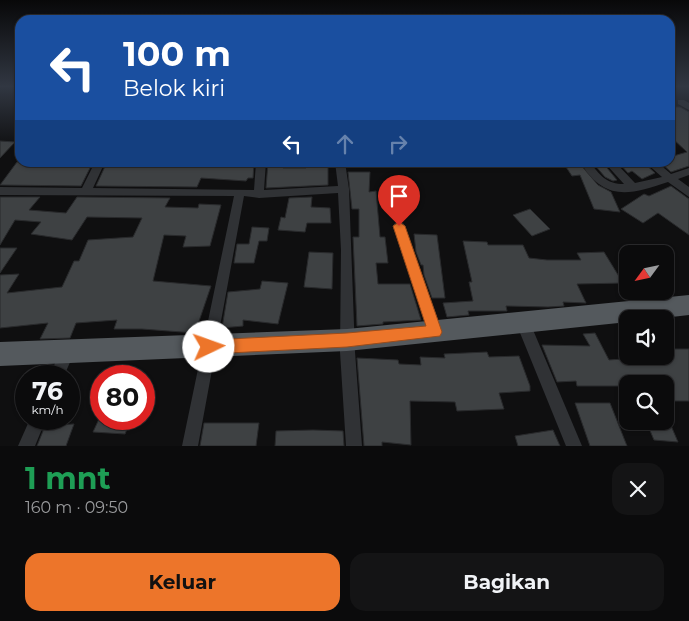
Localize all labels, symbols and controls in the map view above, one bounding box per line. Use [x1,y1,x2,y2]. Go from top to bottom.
text: 100 m [123,32,231,75]
icon: left [40,35,105,100]
text: Belok kiri [123,75,225,102]
icon: left [278,130,306,158]
icon: ahead [331,130,359,158]
icon: right [384,130,412,158]
pin [378,175,420,226]
icon: arrive [385,182,413,210]
north arrow [619,245,674,300]
map controls [619,245,674,430]
button: sound [619,310,674,365]
position arrow [182,320,234,372]
speed limit sign: 80 [90,365,155,430]
button: search [619,375,674,430]
text: 76 [32,376,63,406]
text: km/h [31,402,64,417]
text: 1 mnt [25,460,111,497]
button: close [612,463,664,515]
text: 160 m · 09:50 [25,498,128,517]
button: Keluar [25,553,340,611]
button: Bagikan [350,553,664,611]

